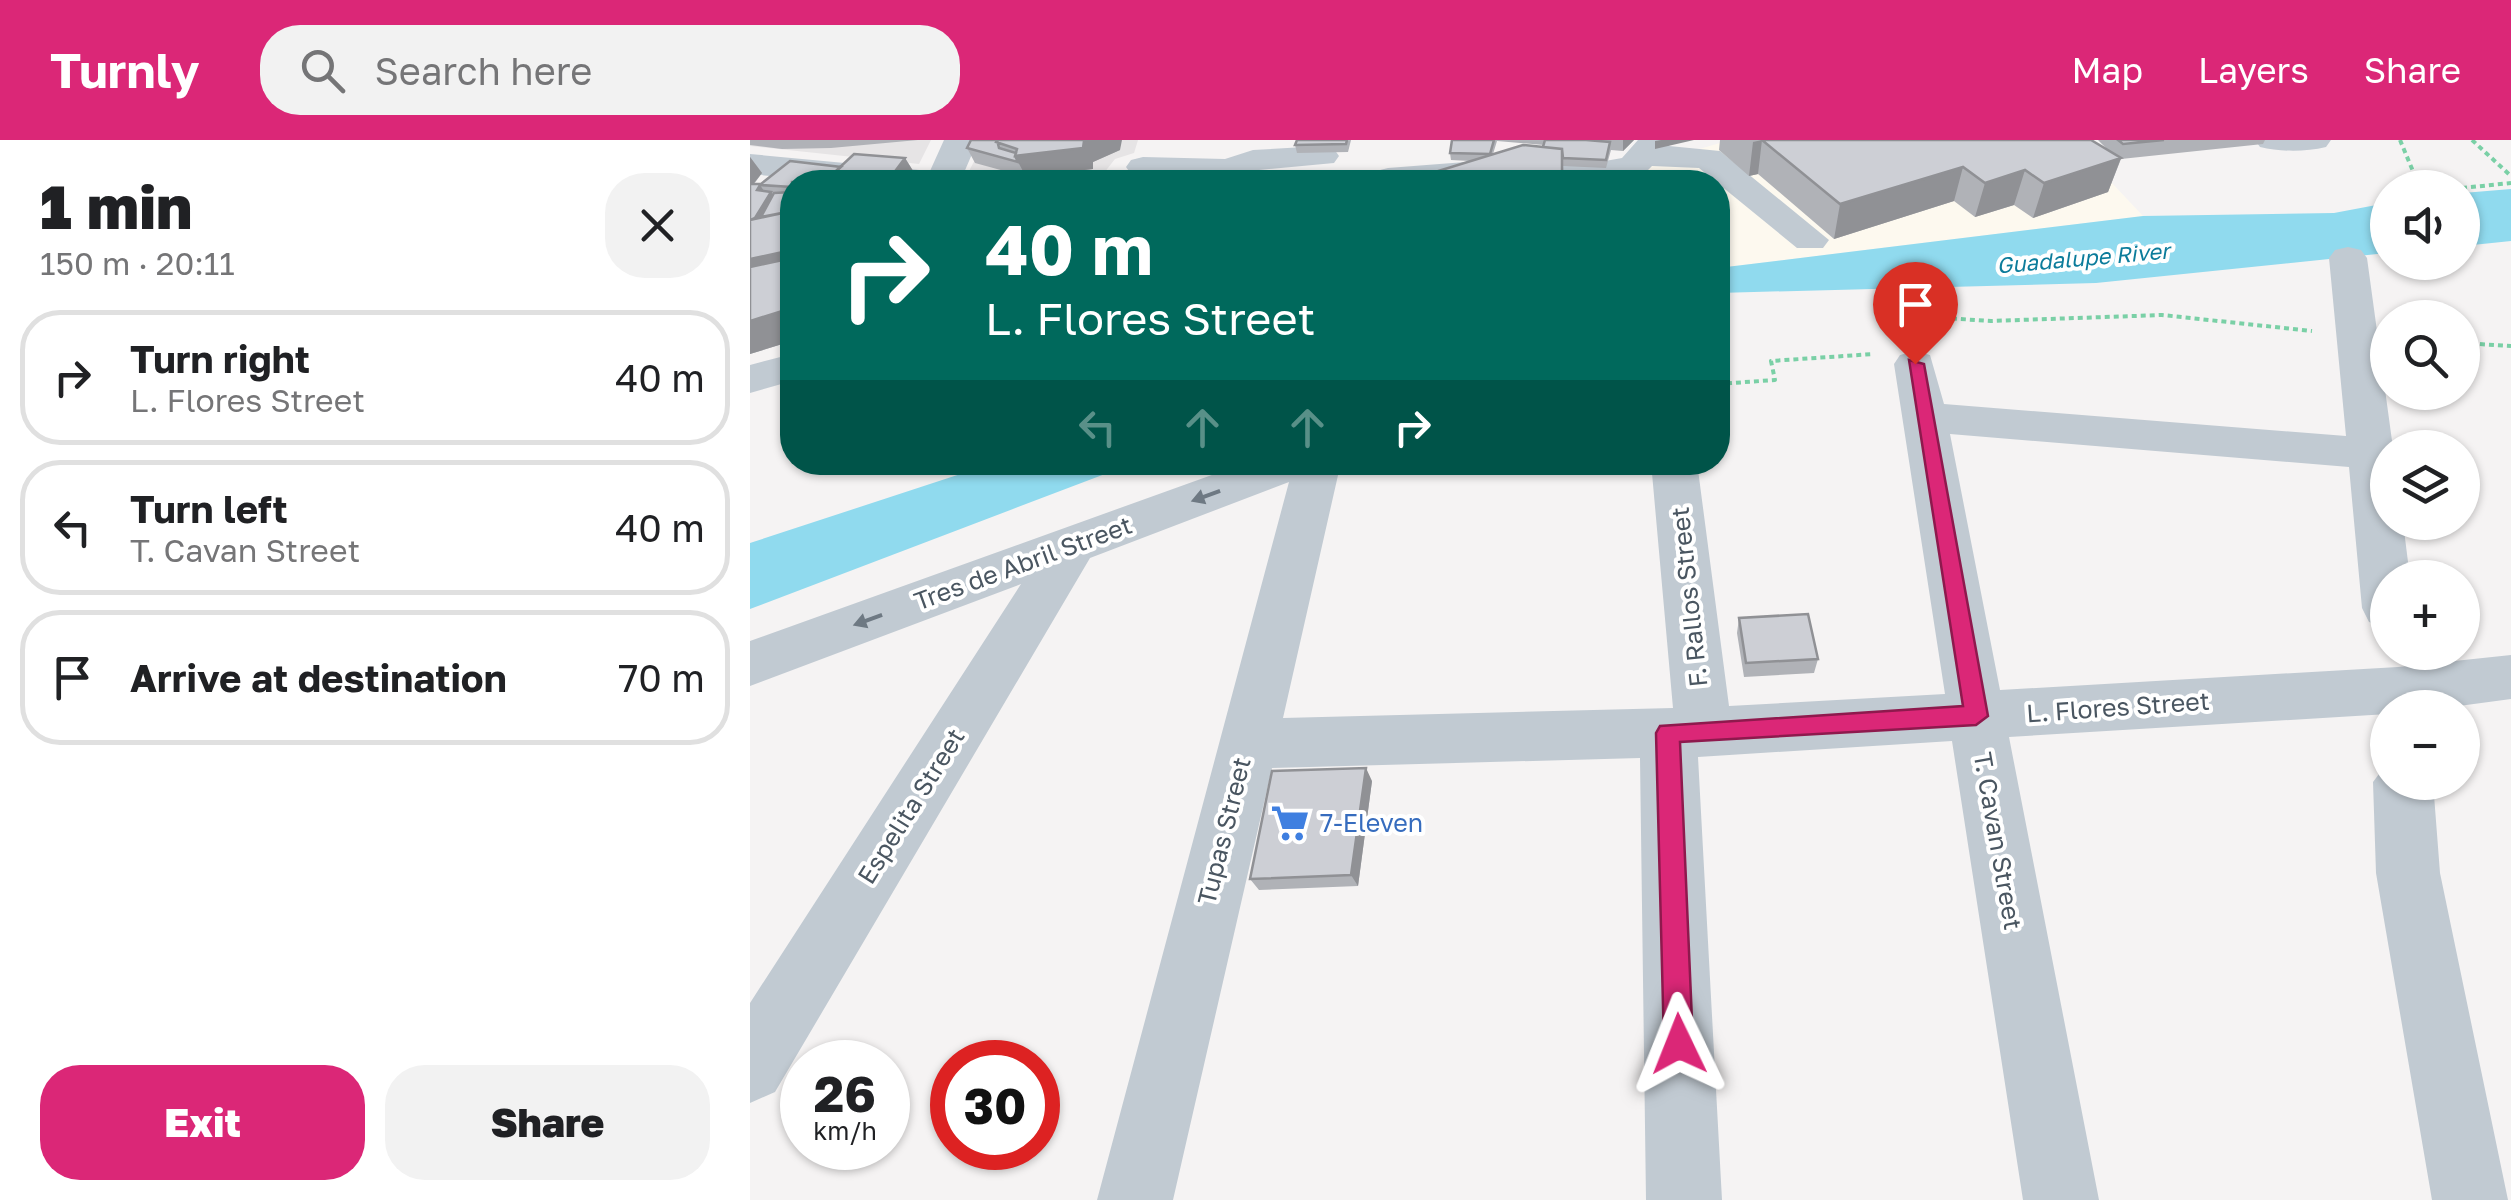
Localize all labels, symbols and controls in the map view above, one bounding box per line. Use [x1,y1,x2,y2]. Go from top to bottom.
search box [260,25,960,115]
text: Turnly [50,41,200,99]
icon: search [295,43,350,98]
text: Search here [375,48,592,93]
text: Map [2072,49,2143,91]
text: Layers [2198,49,2309,91]
text: Share [2364,49,2461,91]
text: 1 min [40,170,192,242]
map controls [2370,170,2480,800]
button: sound [2370,170,2480,280]
button: close [605,173,710,278]
text: 40 m [985,206,1153,290]
icon: right [820,210,950,340]
water label: Guadalupe River [1995,236,2174,279]
text: 150 m · 20:11 [40,244,235,282]
pin [1873,262,1958,365]
icon: arrive [1888,277,1943,332]
text: L. Flores Street [985,291,1316,345]
button: search [2370,300,2480,410]
text: Turn right [130,336,310,381]
icon: right [45,350,100,405]
text: 40 m [615,355,705,400]
text: L. Flores Street [130,381,365,419]
icon: left [1070,400,1125,455]
icon: ahead [1175,400,1230,455]
icon: ahead [1280,400,1335,455]
icon: right [1385,400,1440,455]
button: layers [2370,430,2480,540]
text: Turn left [130,486,288,531]
one-way arrow [1190,489,1220,504]
icon: left [45,500,100,555]
text: 40 m [615,505,705,550]
street label: F. Rallos Street [1664,506,1713,689]
street label: Tres de Abril Street [910,509,1136,616]
text: T. Cavan Street [130,531,360,569]
button: + [2370,560,2480,670]
one-way arrow [853,613,883,629]
icon: arrive [45,650,100,705]
text: Arrive at destination [130,655,507,700]
text: 70 m [618,655,705,700]
street label: L. Flores Street [2025,685,2211,728]
button: − [2370,690,2480,800]
street label: Espelita Street [850,722,971,889]
street label: T. Cavan Street [1968,750,2029,932]
street label: Tupas Street [1190,754,1257,908]
supermarket icon: 7-Eleven [1269,802,1311,844]
place label: 7-Eleven [1320,807,1423,838]
position arrow [1627,992,1731,1096]
speed limit sign: 30 [930,1040,1060,1170]
text: 26 [814,1063,876,1123]
button: Exit [40,1065,365,1180]
button: Share [385,1065,710,1180]
text: km/h [813,1115,877,1146]

